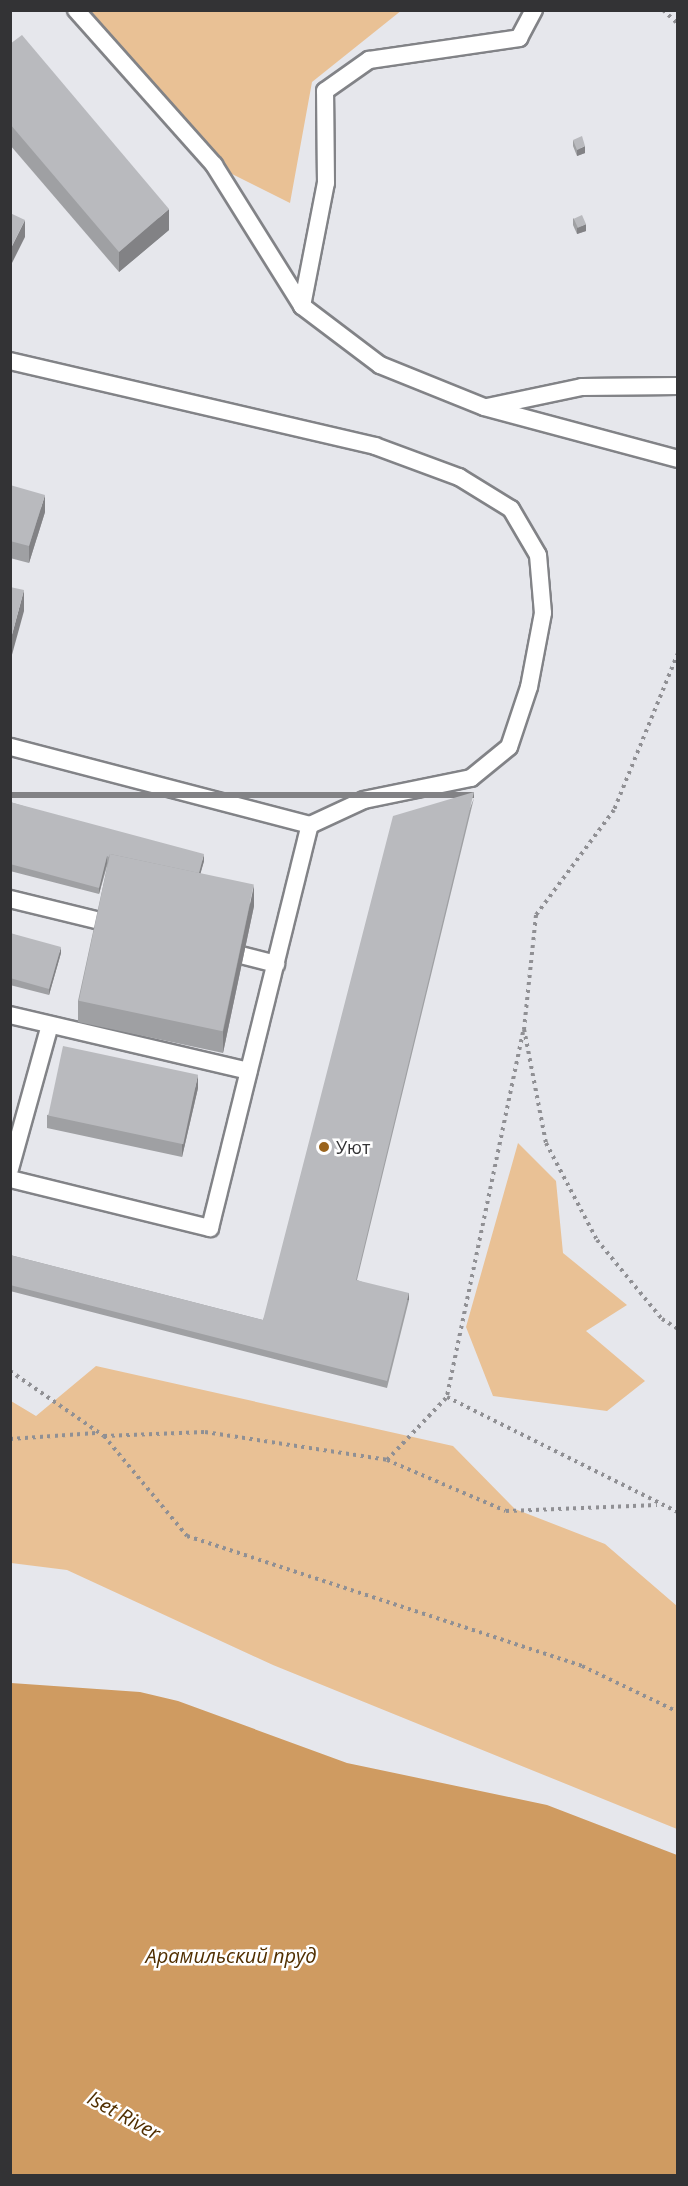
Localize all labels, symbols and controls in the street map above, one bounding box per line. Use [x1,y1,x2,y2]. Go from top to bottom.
place label: Уют [336,1136,371,1158]
marker: Уют [317,1140,331,1154]
water label: Арамильский пруд [145,1943,317,1967]
water label: Iset River [83,2085,165,2145]

